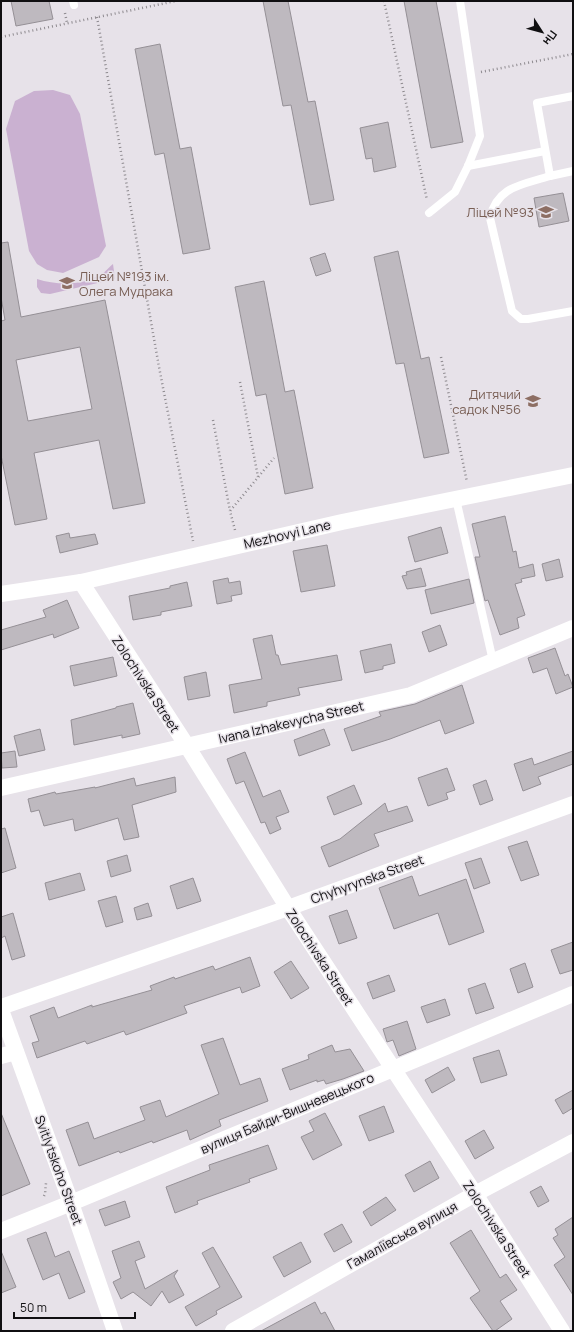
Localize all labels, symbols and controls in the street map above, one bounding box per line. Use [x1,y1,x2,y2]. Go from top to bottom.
north arrow [522,12,562,52]
text: Пн [540,28,561,49]
place label: Ліцей №93 [467,203,534,221]
school or university icon: Ліцей №93 [537,203,555,221]
place label: Ліцей №193 ім. Олега Мудрака [79,267,173,300]
school or university icon: Ліцей №193 ім. Олега Мудрака [58,274,76,292]
place label: Дитячий садок №56 [452,385,521,418]
school or university icon: Дитячий садок №56 [524,392,542,410]
street label: Mezhovyi Lane [242,515,333,553]
street label: Zolochivska Street [108,632,184,736]
street label: Ivana Izhakevycha Street [217,697,365,747]
street label: Chyhyrynska Street [308,850,426,908]
street label: Zolochivska Street [282,905,358,1009]
street label: вулиця Байди-Вишневецького [197,1068,377,1158]
street label: Svitlytskoho Street [31,1113,87,1227]
street label: Zolochivska Street [459,1177,535,1281]
street label: Гамаліївська вулиця [343,1197,461,1273]
scale bar [14,1294,135,1320]
text: 50 m [20,1299,47,1316]

